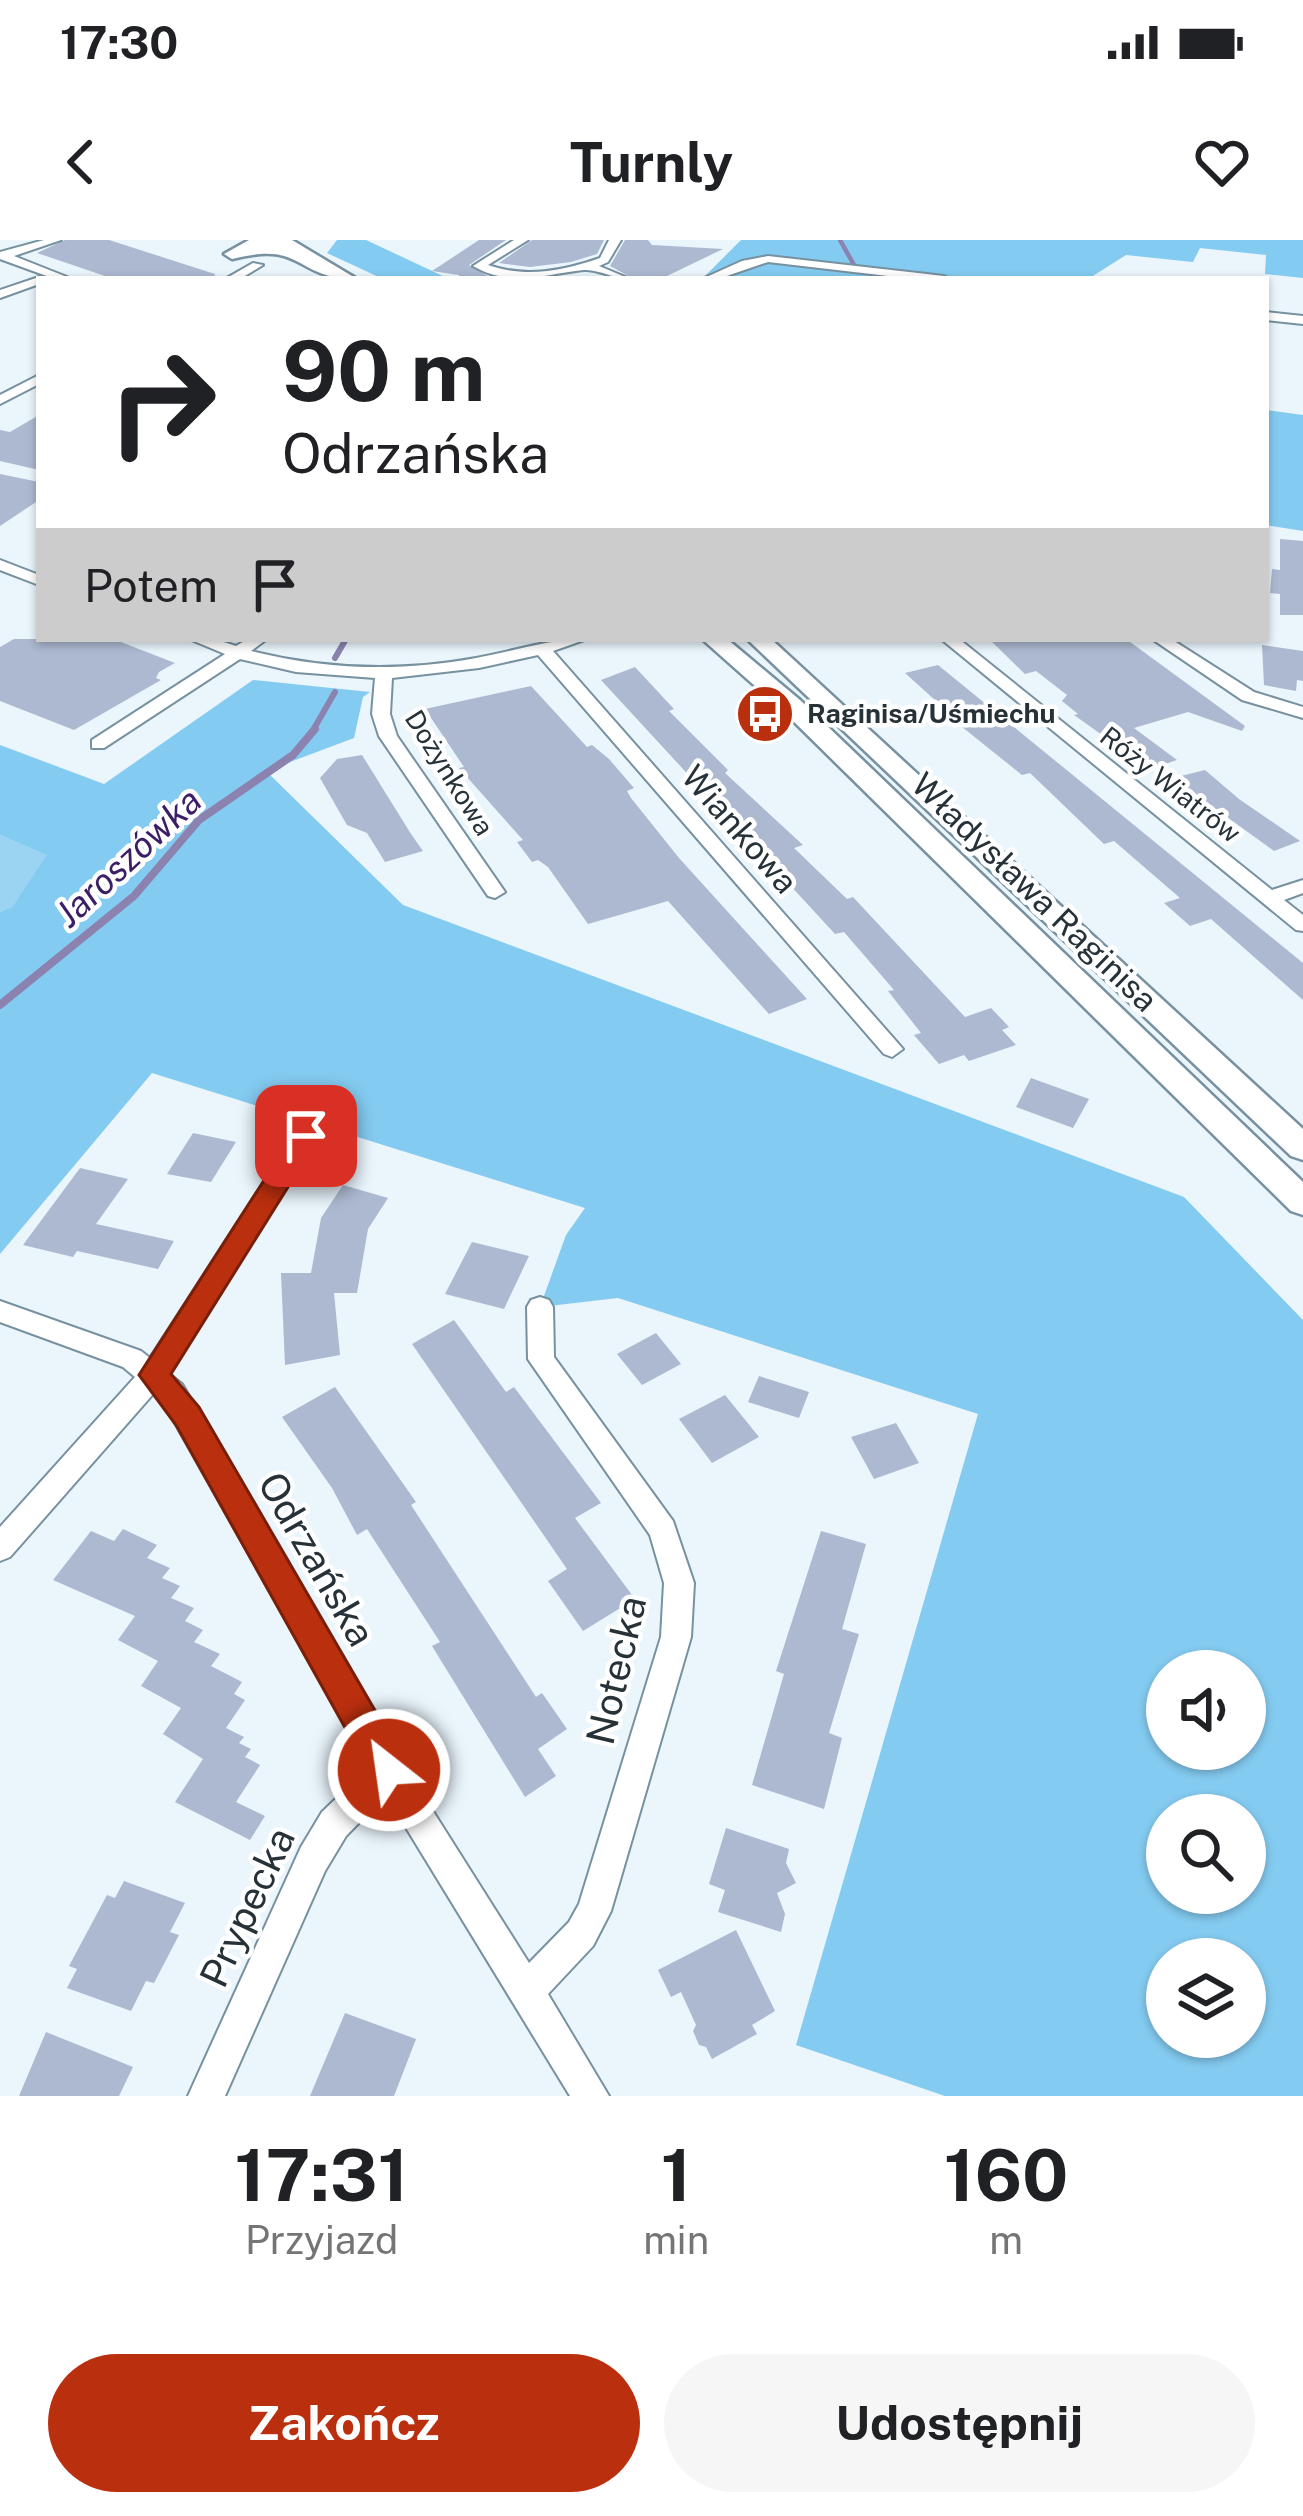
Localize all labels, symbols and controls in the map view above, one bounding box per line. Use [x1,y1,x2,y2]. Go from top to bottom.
text: 17:30 [60,16,178,69]
icon: back [48,129,114,195]
icon: heart [1189,129,1255,195]
text: Turnly [570,131,733,194]
text: 90 m [282,321,485,420]
icon: right [84,324,240,480]
text: Odrzańska [282,422,549,485]
icon: arrive [242,552,308,618]
text: Potem [84,559,218,612]
bus stop icon: Raginisa/Uśmiechu [734,683,796,745]
place label: Raginisa/Uśmiechu [807,697,1056,729]
street label: Dożynkowa [399,704,501,841]
street label: Róży Wiatrów [1094,719,1247,849]
street label: Wiankowa [674,757,806,901]
street label: Władysława Raginisa [904,765,1166,1019]
water label: Jaroszówka [47,779,209,935]
pin [255,1085,357,1187]
icon: arrive [273,1103,339,1169]
street label: Odrzańska [249,1464,385,1654]
street label: Notecka [577,1591,655,1749]
map controls [1146,1650,1266,2058]
button: sound [1146,1650,1266,1770]
position arrow [326,1707,452,1833]
button: search [1146,1794,1266,1914]
street label: Prypecka [190,1820,304,1994]
button: layers [1146,1938,1266,2058]
text: 17:31 [235,2133,409,2217]
text: 1 [661,2133,692,2217]
text: 160 [944,2133,1068,2217]
text: Przyjazd [245,2217,398,2263]
text: min [643,2217,709,2263]
text: m [989,2217,1023,2263]
button: Zakończ [48,2354,640,2492]
button: Udostępnij [664,2354,1255,2492]

